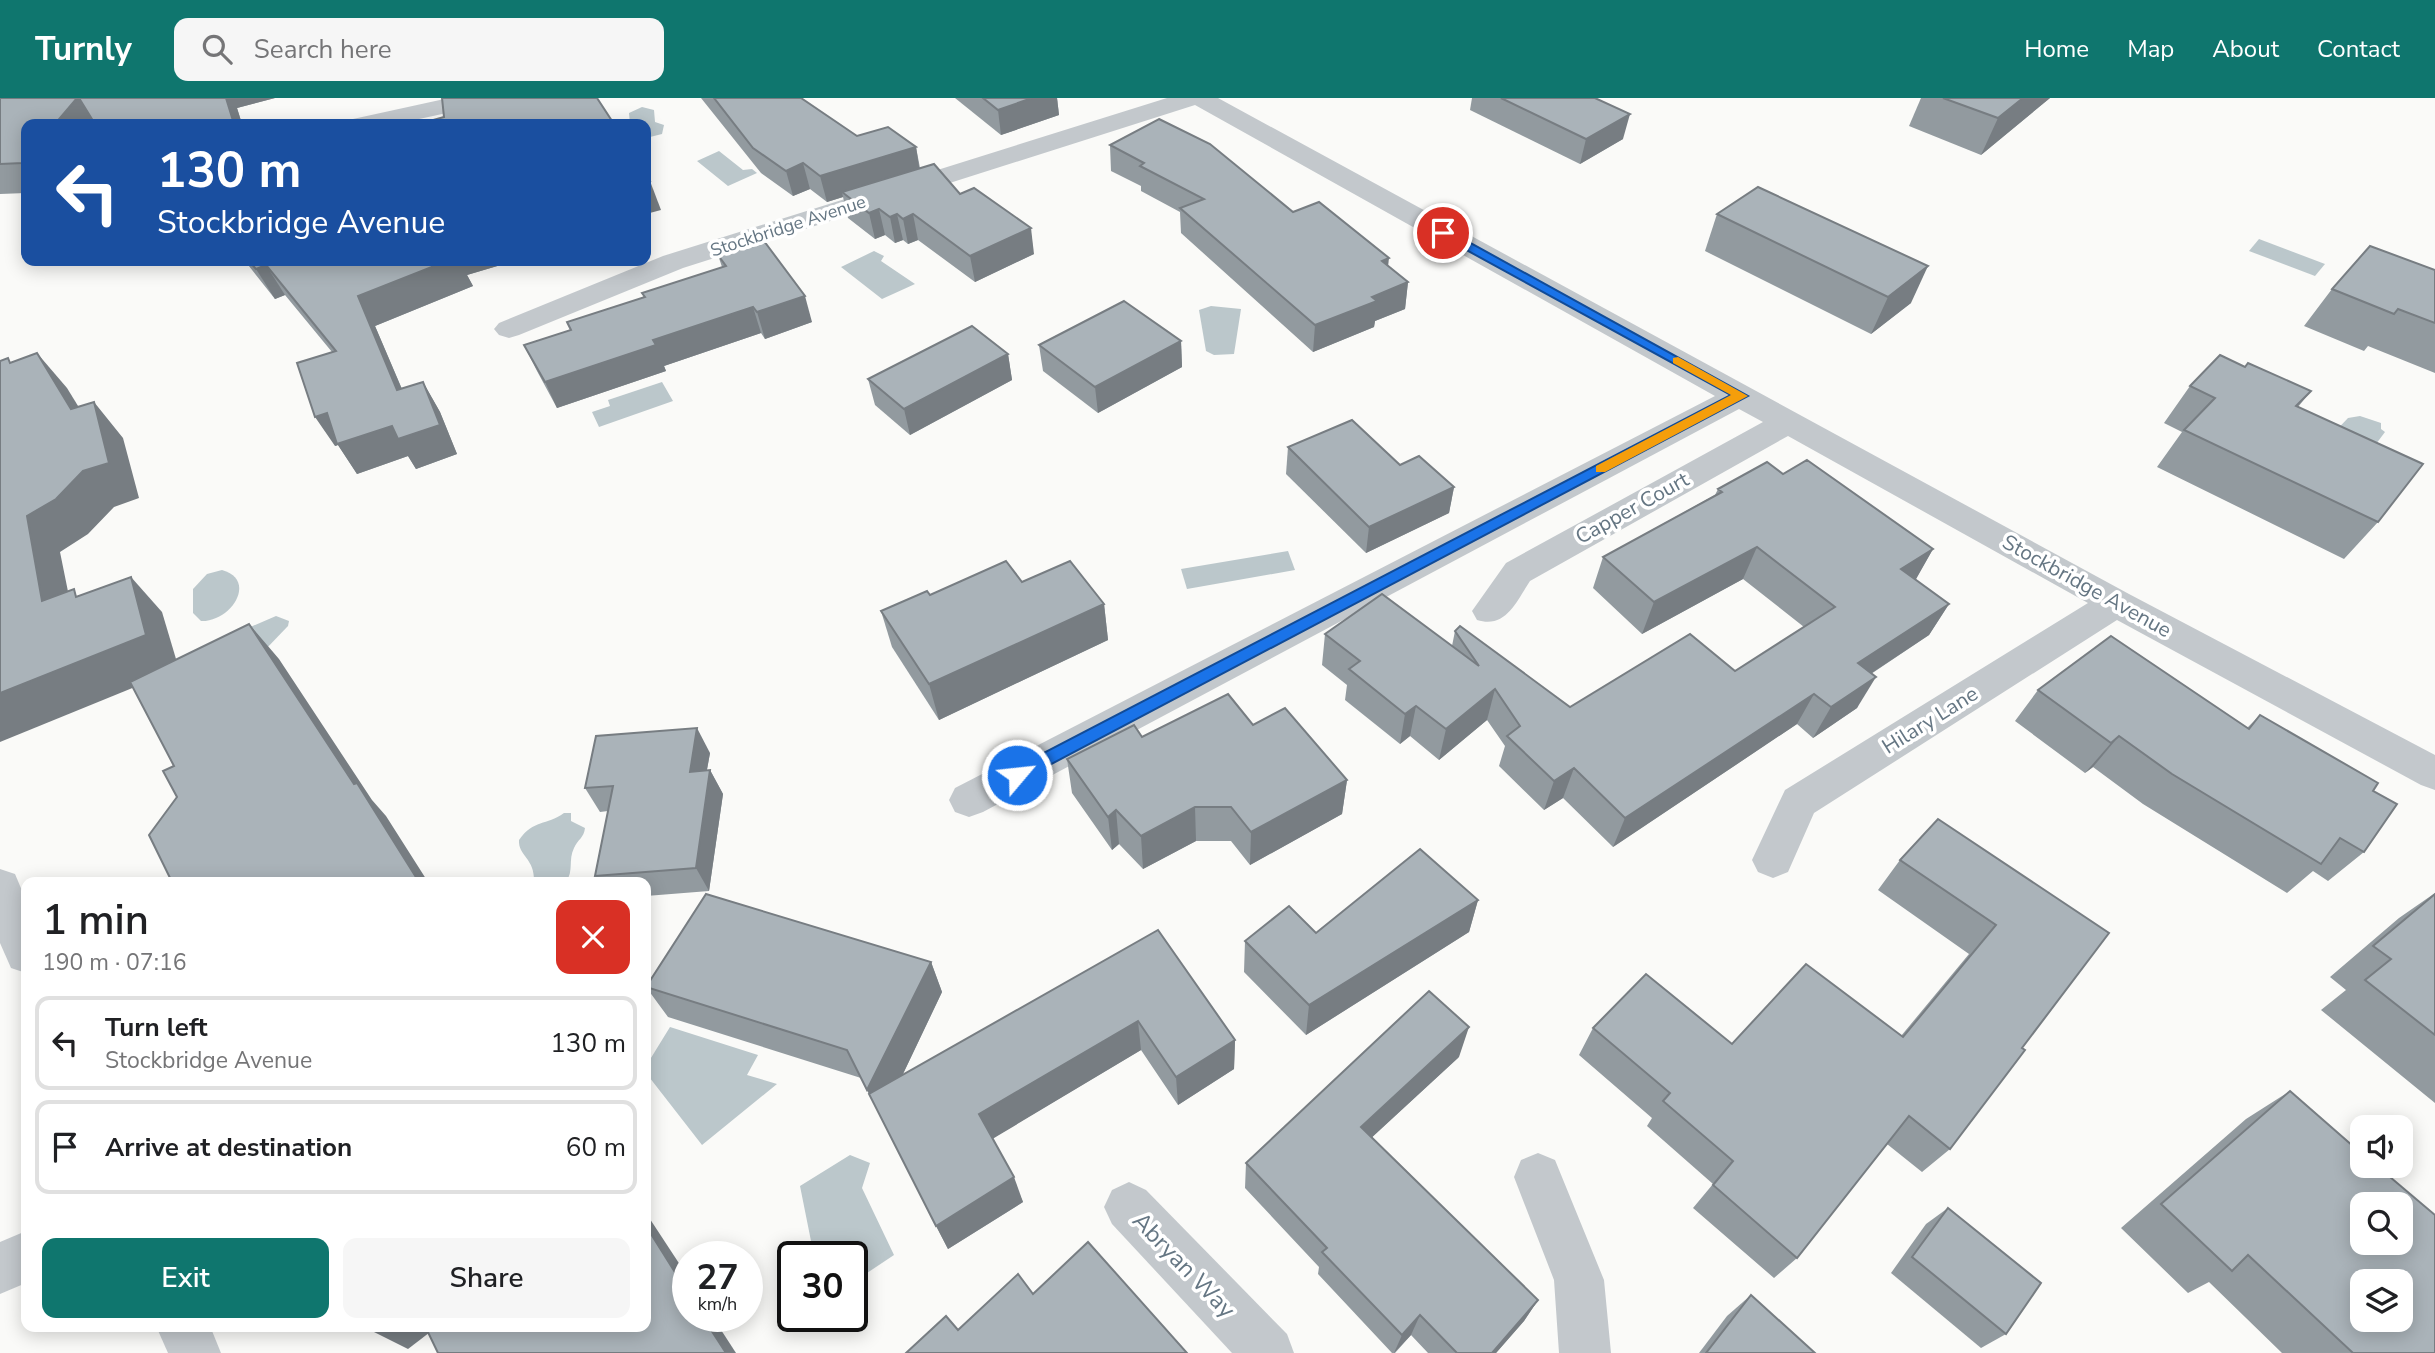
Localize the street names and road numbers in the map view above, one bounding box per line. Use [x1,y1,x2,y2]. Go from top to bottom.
street label: Stockbridge Avenue [707,190,869,262]
street label: Capper Court [1570,465,1694,551]
street label: Stockbridge Avenue [1997,528,2177,644]
street label: Hilary Lane [1877,679,1983,761]
street label: Abryan Way [1125,1205,1243,1325]

